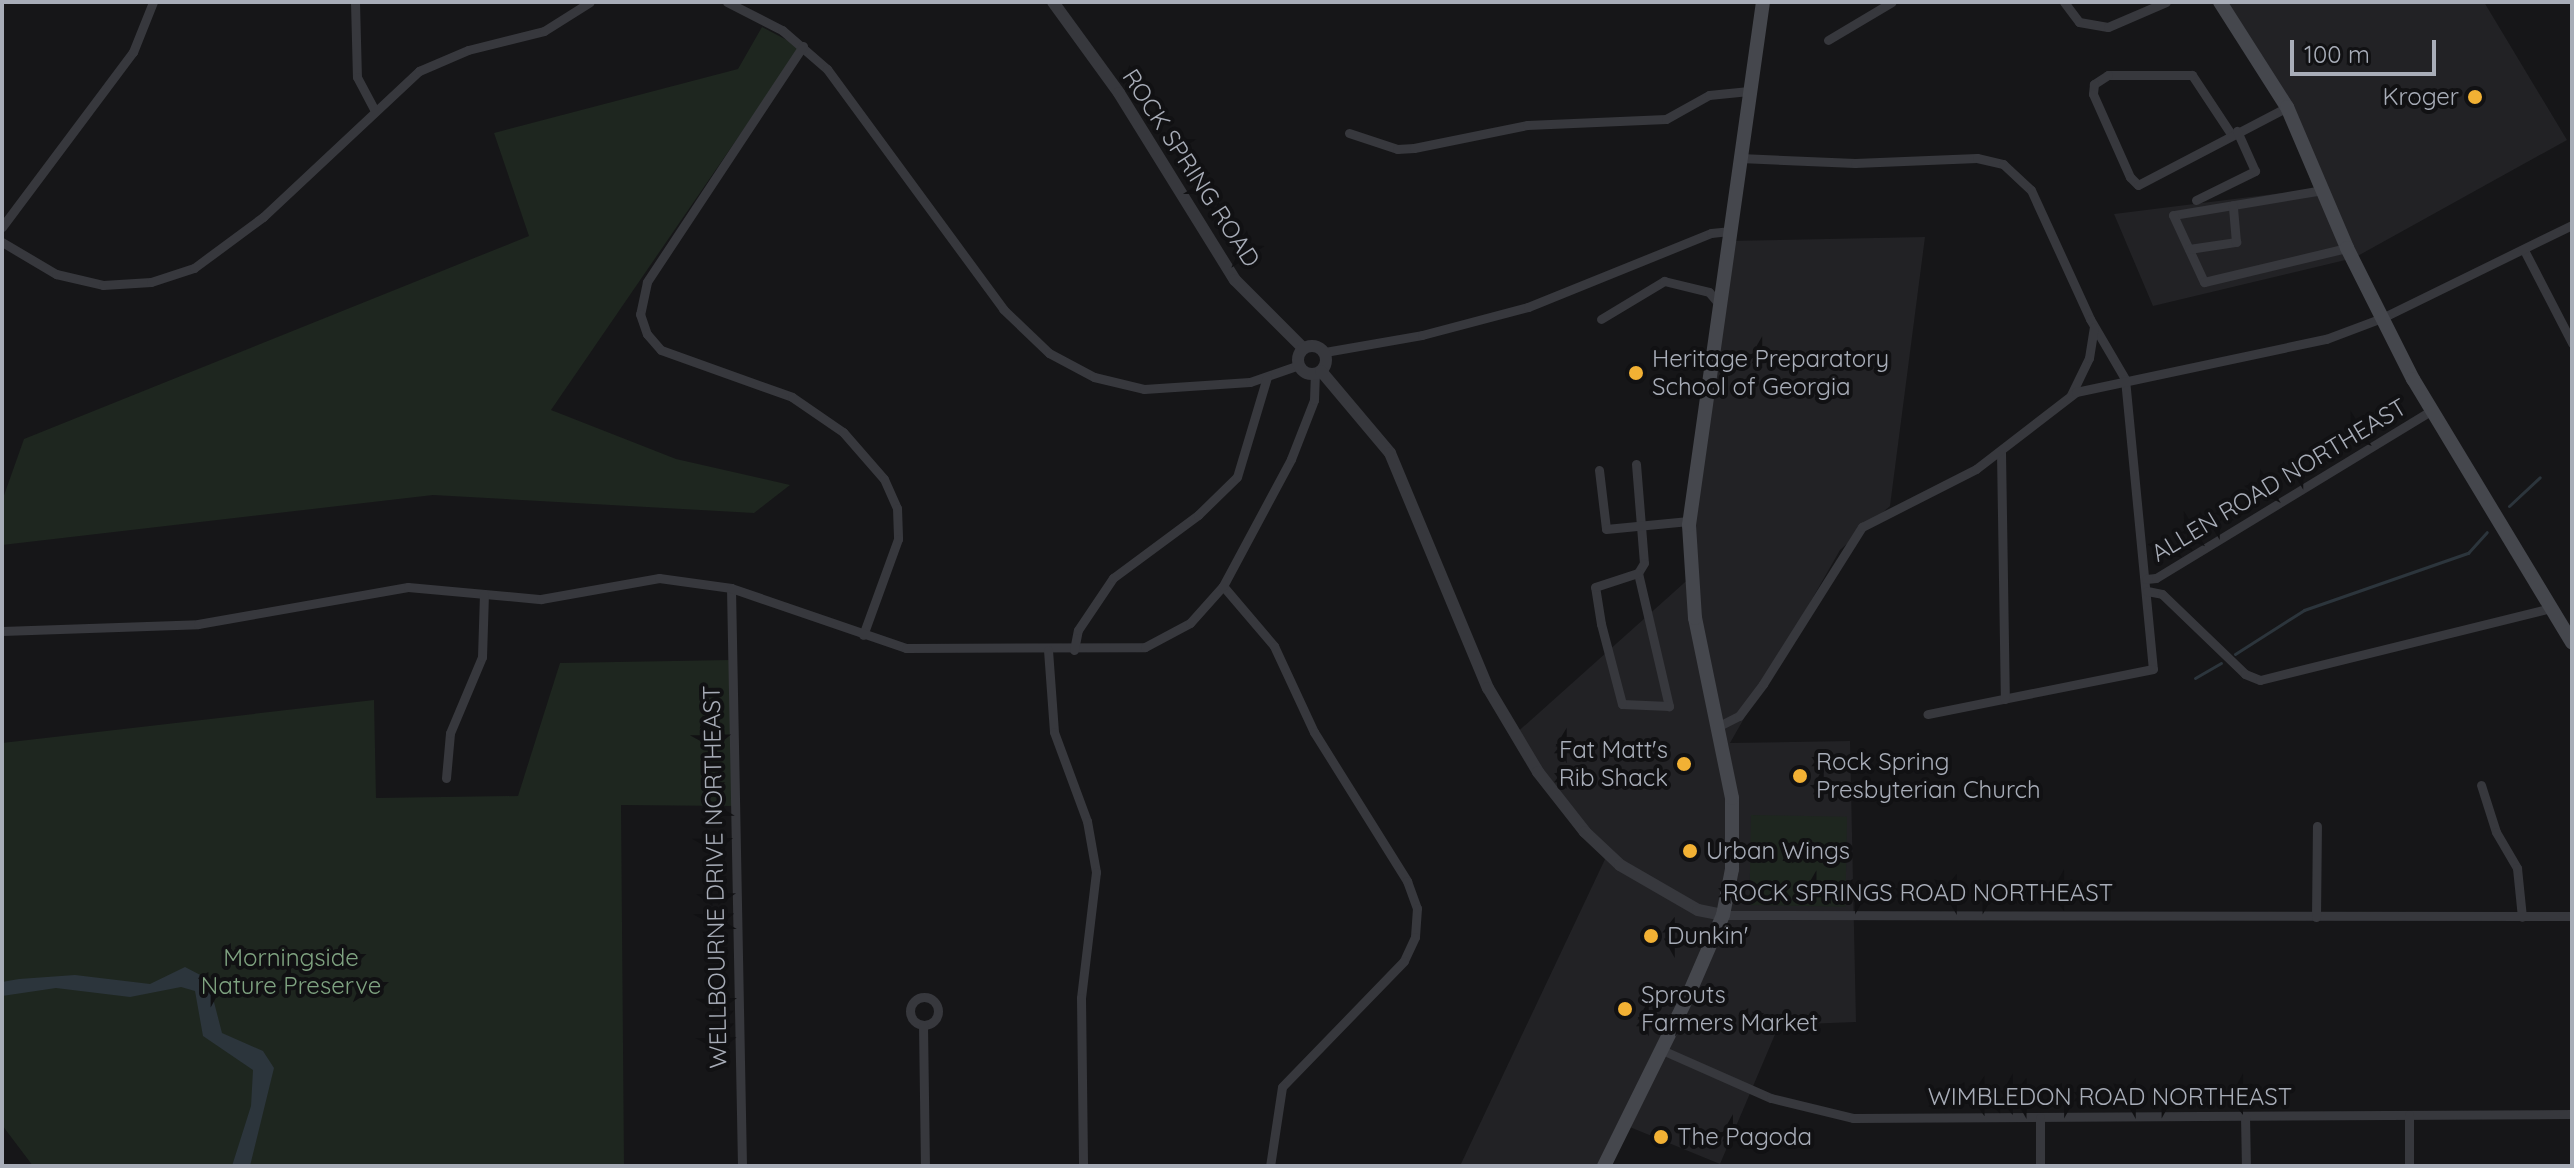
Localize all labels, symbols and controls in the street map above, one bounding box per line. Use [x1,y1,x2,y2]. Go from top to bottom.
scale bar [2294,24,2440,74]
text: 100 m [2304,39,2370,69]
street label: ROCK SPRING ROAD [1116,64,1266,272]
place label: Kroger [2382,83,2459,111]
marker: Kroger [2466,88,2484,106]
place label: Heritage Preparatory School of Georgia [1652,345,1889,401]
marker: Heritage Preparatory School of Georgia [1627,364,1645,382]
street label: ALLEN ROAD NORTHEAST [2146,392,2412,568]
street label: WELLBOURNE DRIVE NORTHEAST [697,685,733,1069]
place label: Fat Matt's Rib Shack [1559,736,1668,792]
place label: Rock Spring Presbyterian Church [1816,748,2041,804]
marker: Fat Matt's Rib Shack [1675,755,1693,773]
marker: Rock Spring Presbyterian Church [1791,767,1809,785]
place label: Urban Wings [1706,837,1850,865]
marker: Urban Wings [1681,842,1699,860]
street label: ROCK SPRINGS ROAD NORTHEAST [1723,879,2113,907]
place label: Dunkin' [1667,922,1748,950]
marker: Dunkin' [1642,927,1660,945]
park label: Morningside Nature Preserve [201,944,381,1000]
place label: Sprouts Farmers Market [1641,981,1818,1037]
marker: Sprouts Farmers Market [1616,1000,1634,1018]
street label: WIMBLEDON ROAD NORTHEAST [1928,1083,2292,1111]
place label: The Pagoda [1677,1123,1812,1151]
marker: The Pagoda [1652,1128,1670,1146]

